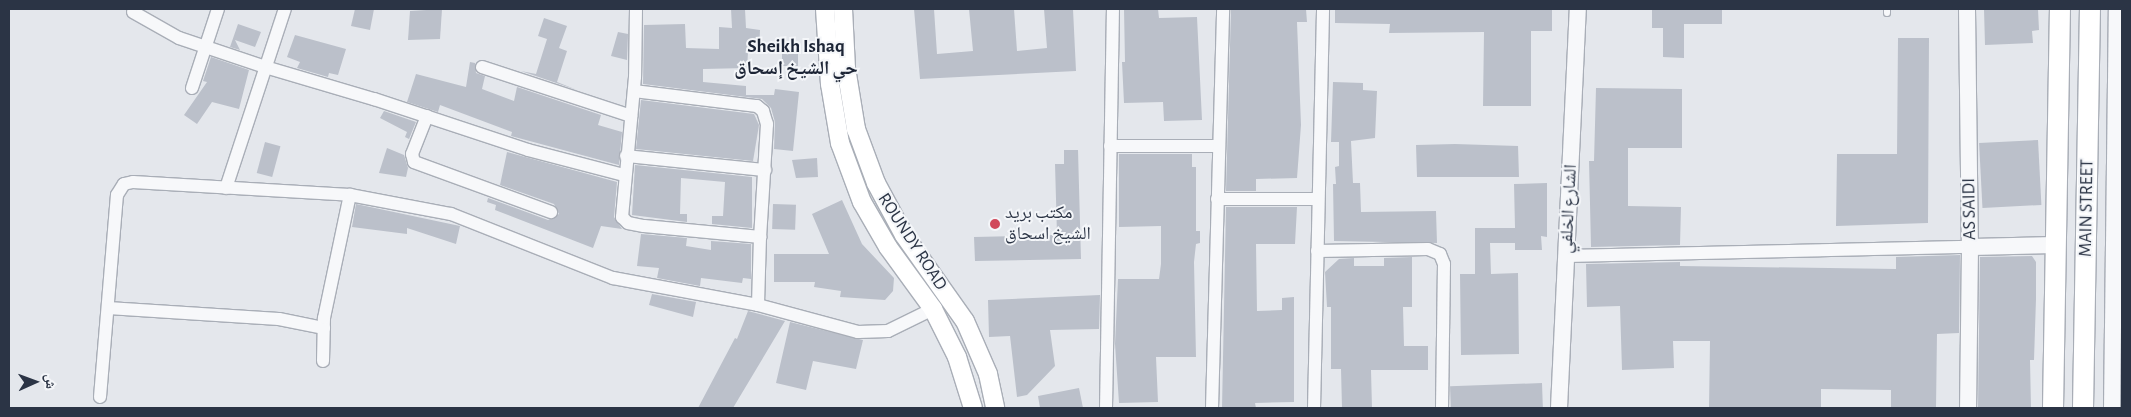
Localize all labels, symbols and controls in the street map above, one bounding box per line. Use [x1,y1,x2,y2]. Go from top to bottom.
district label: Sheikh Ishaq حي الشيخ إسحاق [734,36,858,80]
street label: MAIN STREET [2075,159,2099,257]
street label: الشارع الخلفي [1556,164,1582,254]
street label: AS SAIDI [1959,178,1981,240]
street label: ROUNDY ROAD [873,189,951,295]
place label: مكتب بريد الشيخ اسحاق [1005,203,1091,245]
marker: مكتب بريد الشيخ اسحاق [989,218,1001,230]
north arrow [10,357,60,407]
text: ش [43,374,57,389]

